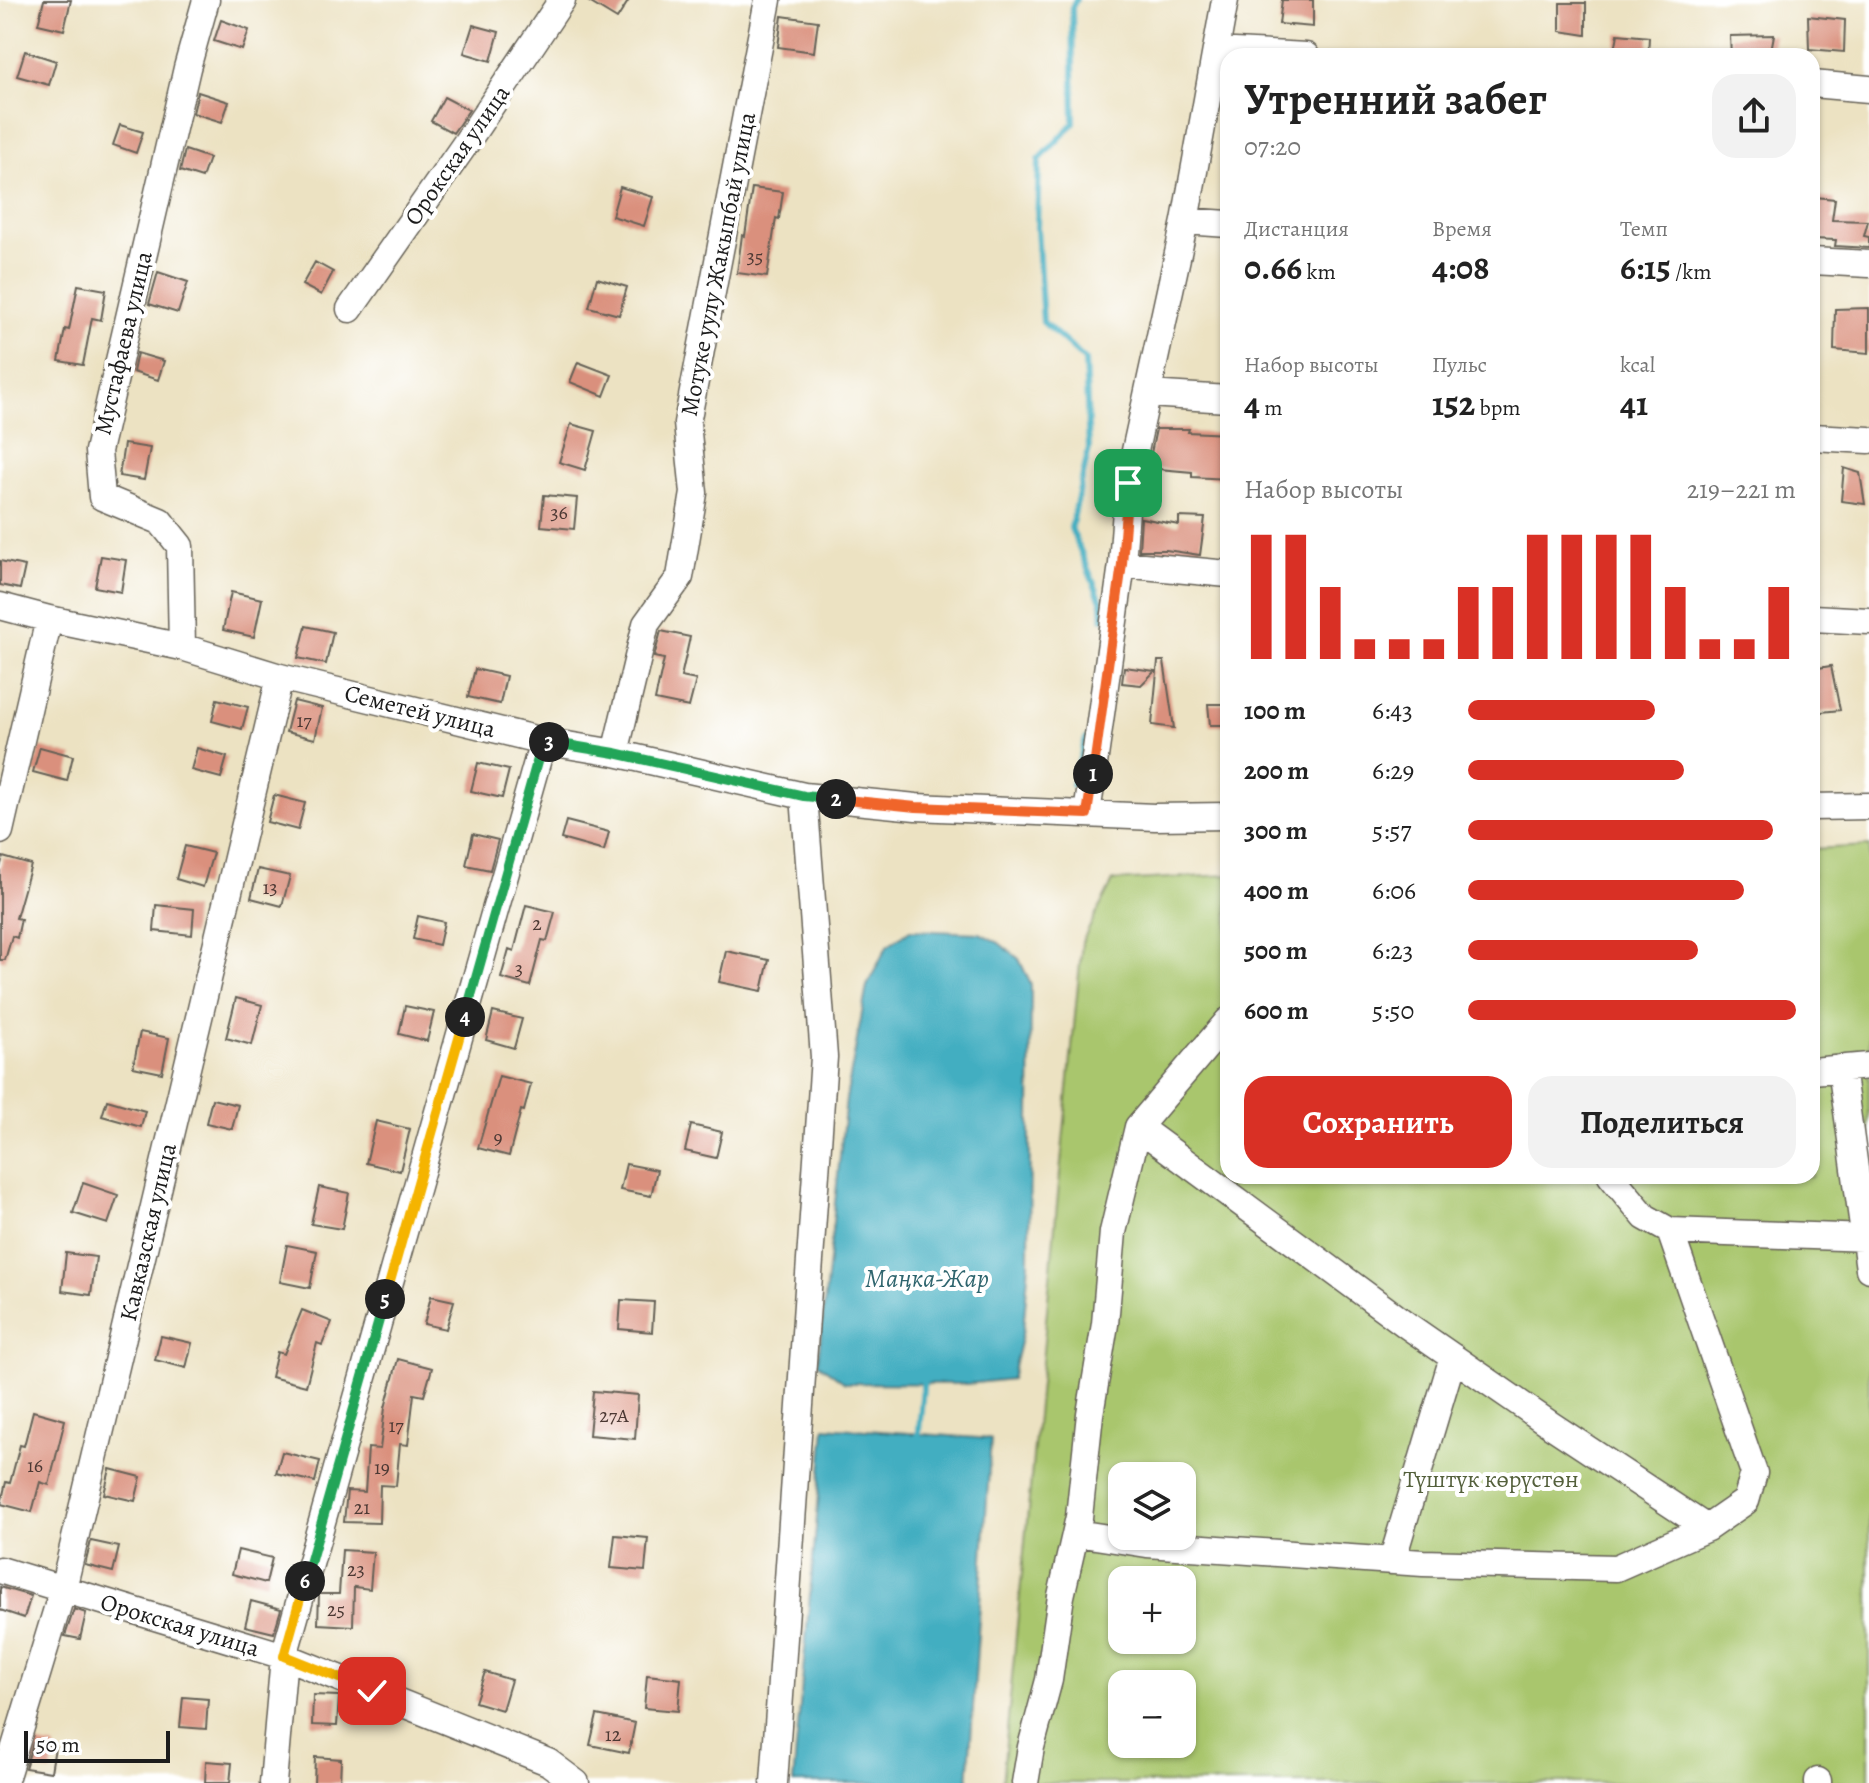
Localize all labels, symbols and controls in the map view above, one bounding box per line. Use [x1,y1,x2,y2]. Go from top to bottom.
text: Утренний забег [1244,69,1547,129]
button: share [1712,74,1796,158]
street label: Орокская улица [397,78,517,232]
street label: Мотуке уулу Жакыпбай улица [673,109,763,419]
text: 07:20 [1244,129,1301,164]
text: Дистанция [1244,214,1349,244]
text: Время [1432,214,1492,244]
text: Темп [1620,214,1668,244]
house number: 35 [747,243,763,270]
text: 0.66 [1244,244,1302,291]
text: 4:08 [1432,244,1490,291]
text: 6:15 [1620,244,1671,291]
street label: Мустафаева улица [86,248,160,438]
text: km [1302,257,1336,287]
text: /km [1671,257,1712,287]
text: Набор высоты [1244,350,1379,380]
text: Пульс [1432,350,1487,380]
text: kcal [1620,350,1655,380]
text: 4 [1244,380,1260,427]
text: 152 [1432,380,1475,427]
text: 41 [1620,380,1648,427]
text: m [1260,393,1283,423]
text: bpm [1475,393,1521,423]
pin [1094,449,1162,517]
icon: arrive [1106,461,1150,505]
text: Набор высоты [1244,472,1403,507]
text: 219–221 m [1687,472,1796,507]
house number: 36 [550,499,568,526]
street label: Семетей улица [341,677,499,745]
text: 100 m [1244,693,1306,728]
text: 6:43 [1372,693,1413,728]
house number: 17 [296,707,312,734]
pin: 3 [529,722,569,762]
text: 3 [544,727,554,757]
text: 200 m [1244,753,1309,788]
text: 6:29 [1372,753,1414,788]
pin: 1 [1073,754,1113,794]
text: 1 [1089,759,1097,789]
pin: 2 [816,779,856,819]
text: 2 [831,784,841,814]
text: 300 m [1244,813,1308,848]
text: 5:57 [1372,813,1411,848]
text: 400 m [1244,873,1309,908]
text: 6:06 [1372,873,1416,908]
house number: 13 [262,874,278,901]
house number: 2 [532,910,542,937]
text: 500 m [1244,933,1308,968]
text: 6:23 [1372,933,1413,968]
house number: 3 [515,955,523,982]
text: 600 m [1244,993,1309,1028]
text: 5:50 [1372,993,1414,1028]
pin: 4 [445,997,485,1037]
text: 4 [460,1002,470,1032]
button: Сохранить [1244,1076,1512,1168]
button: Поделиться [1528,1076,1796,1168]
house number: 9 [493,1124,503,1151]
street label: Кавказская улица [112,1140,184,1324]
water label: Маңка-Жар [865,1261,989,1296]
pin: 5 [365,1279,405,1319]
text: 5 [380,1284,390,1314]
house number: 27А [599,1402,629,1429]
house number: 17 [388,1412,404,1439]
house number: 16 [27,1452,43,1479]
house number: 19 [374,1454,390,1481]
map controls [1108,1462,1196,1758]
button: layers [1108,1462,1196,1550]
park label: Түштүк көрүстөн [1403,1463,1579,1495]
house number: 21 [354,1494,370,1521]
house number: 23 [347,1556,365,1583]
pin: 6 [285,1561,325,1601]
text: 6 [300,1566,310,1596]
button: + [1108,1566,1196,1654]
street label: Орокская улица [97,1586,263,1664]
house number: 25 [327,1596,345,1623]
pin [338,1657,406,1725]
icon: check [350,1669,394,1713]
button: − [1108,1670,1196,1758]
house number: 12 [605,1721,622,1748]
scale bar [24,1727,170,1763]
text: 50 m [36,1730,80,1760]

